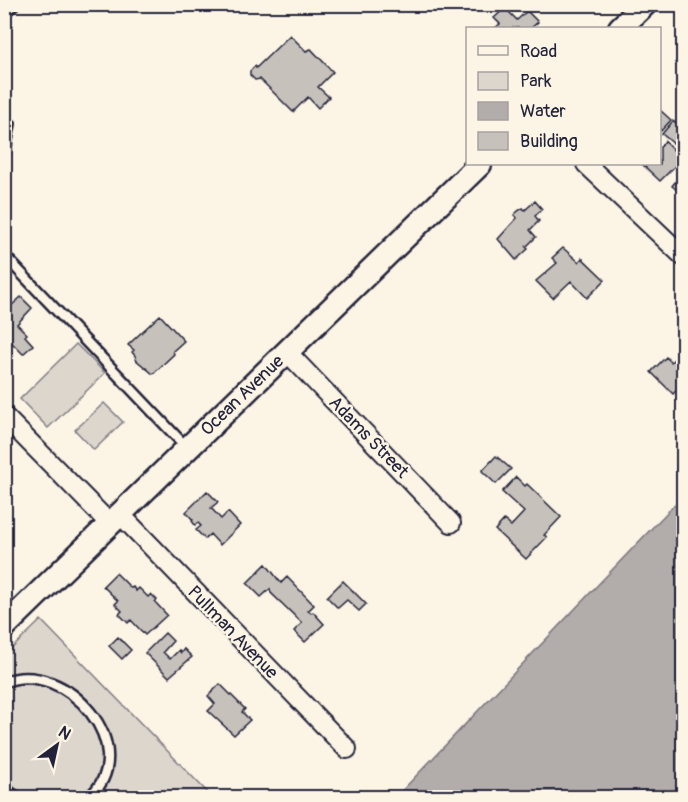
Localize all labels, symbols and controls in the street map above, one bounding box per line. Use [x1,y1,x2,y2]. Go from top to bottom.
legend [466,27,661,165]
text: Road [520,40,557,63]
text: Park [520,70,552,93]
text: Water [520,100,566,123]
text: Building [520,130,578,153]
street label: Ocean Avenue [196,350,289,441]
street label: Adams Street [324,391,414,484]
street label: Pullman Avenue [182,581,283,684]
north arrow [27,715,87,775]
text: N [55,722,75,745]

